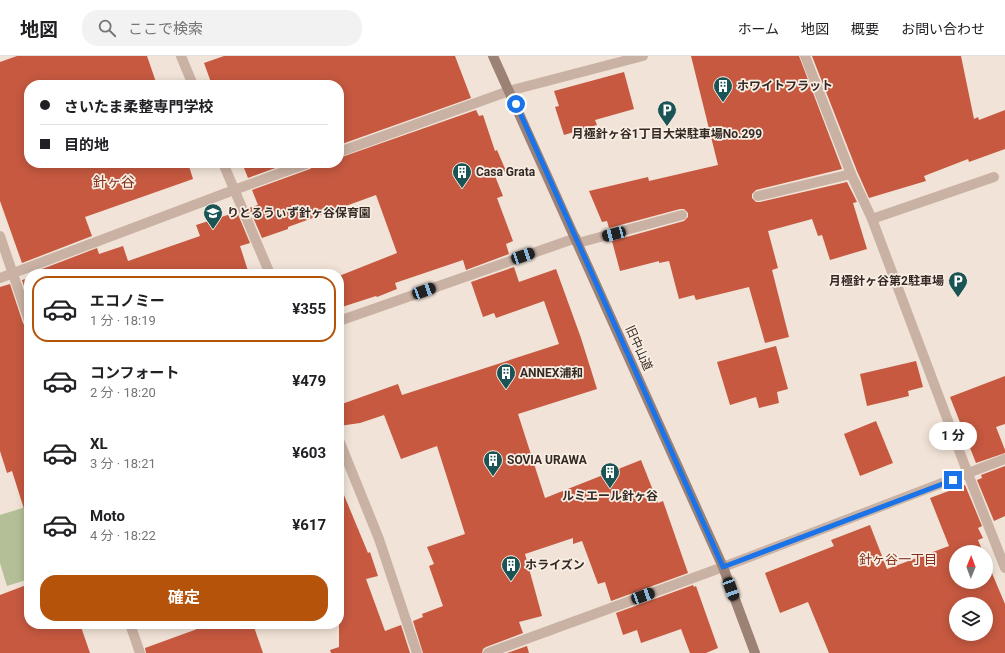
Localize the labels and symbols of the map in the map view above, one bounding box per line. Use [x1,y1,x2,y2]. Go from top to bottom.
building icon: ホワイトフラット [712,75,734,103]
place label: ホワイトフラット [737,79,833,93]
route start [507,95,525,113]
parking icon: 月極針ヶ谷1丁目大栄駐車場No.299 [656,99,678,127]
place label: 月極針ヶ谷1丁目大栄駐車場No.299 [572,127,762,141]
building icon: Casa Grata [451,161,473,189]
place label: Casa Grata [476,165,536,179]
district label: 針ヶ谷 [93,174,135,190]
school or university icon: りとるうぃず針ヶ谷保育園 [202,202,224,230]
place label: りとるうぃず針ヶ谷保育園 [227,206,371,220]
car [601,225,627,243]
car [510,246,536,266]
parking icon: 月極針ヶ谷第2駐車場 [947,270,969,298]
place label: 月極針ヶ谷第2駐車場 [829,274,944,288]
car [411,281,437,301]
street label: 旧中山道 [623,323,655,373]
building icon: ANNEX浦和 [495,362,517,390]
place label: ANNEX浦和 [520,366,583,380]
callout: 1 分 [929,422,977,450]
building icon: SOVIA URAWA [482,449,504,477]
place label: SOVIA URAWA [507,453,588,467]
building icon: ルミエール針ヶ谷 [599,461,621,489]
route end [944,471,962,489]
place label: ルミエール針ヶ谷 [562,489,658,503]
north arrow [949,545,993,589]
district label: 針ヶ谷一丁目 [859,552,937,567]
building icon: ホライズン [500,554,522,582]
place label: ホライズン [525,558,585,572]
car [721,576,741,602]
car [630,586,656,606]

